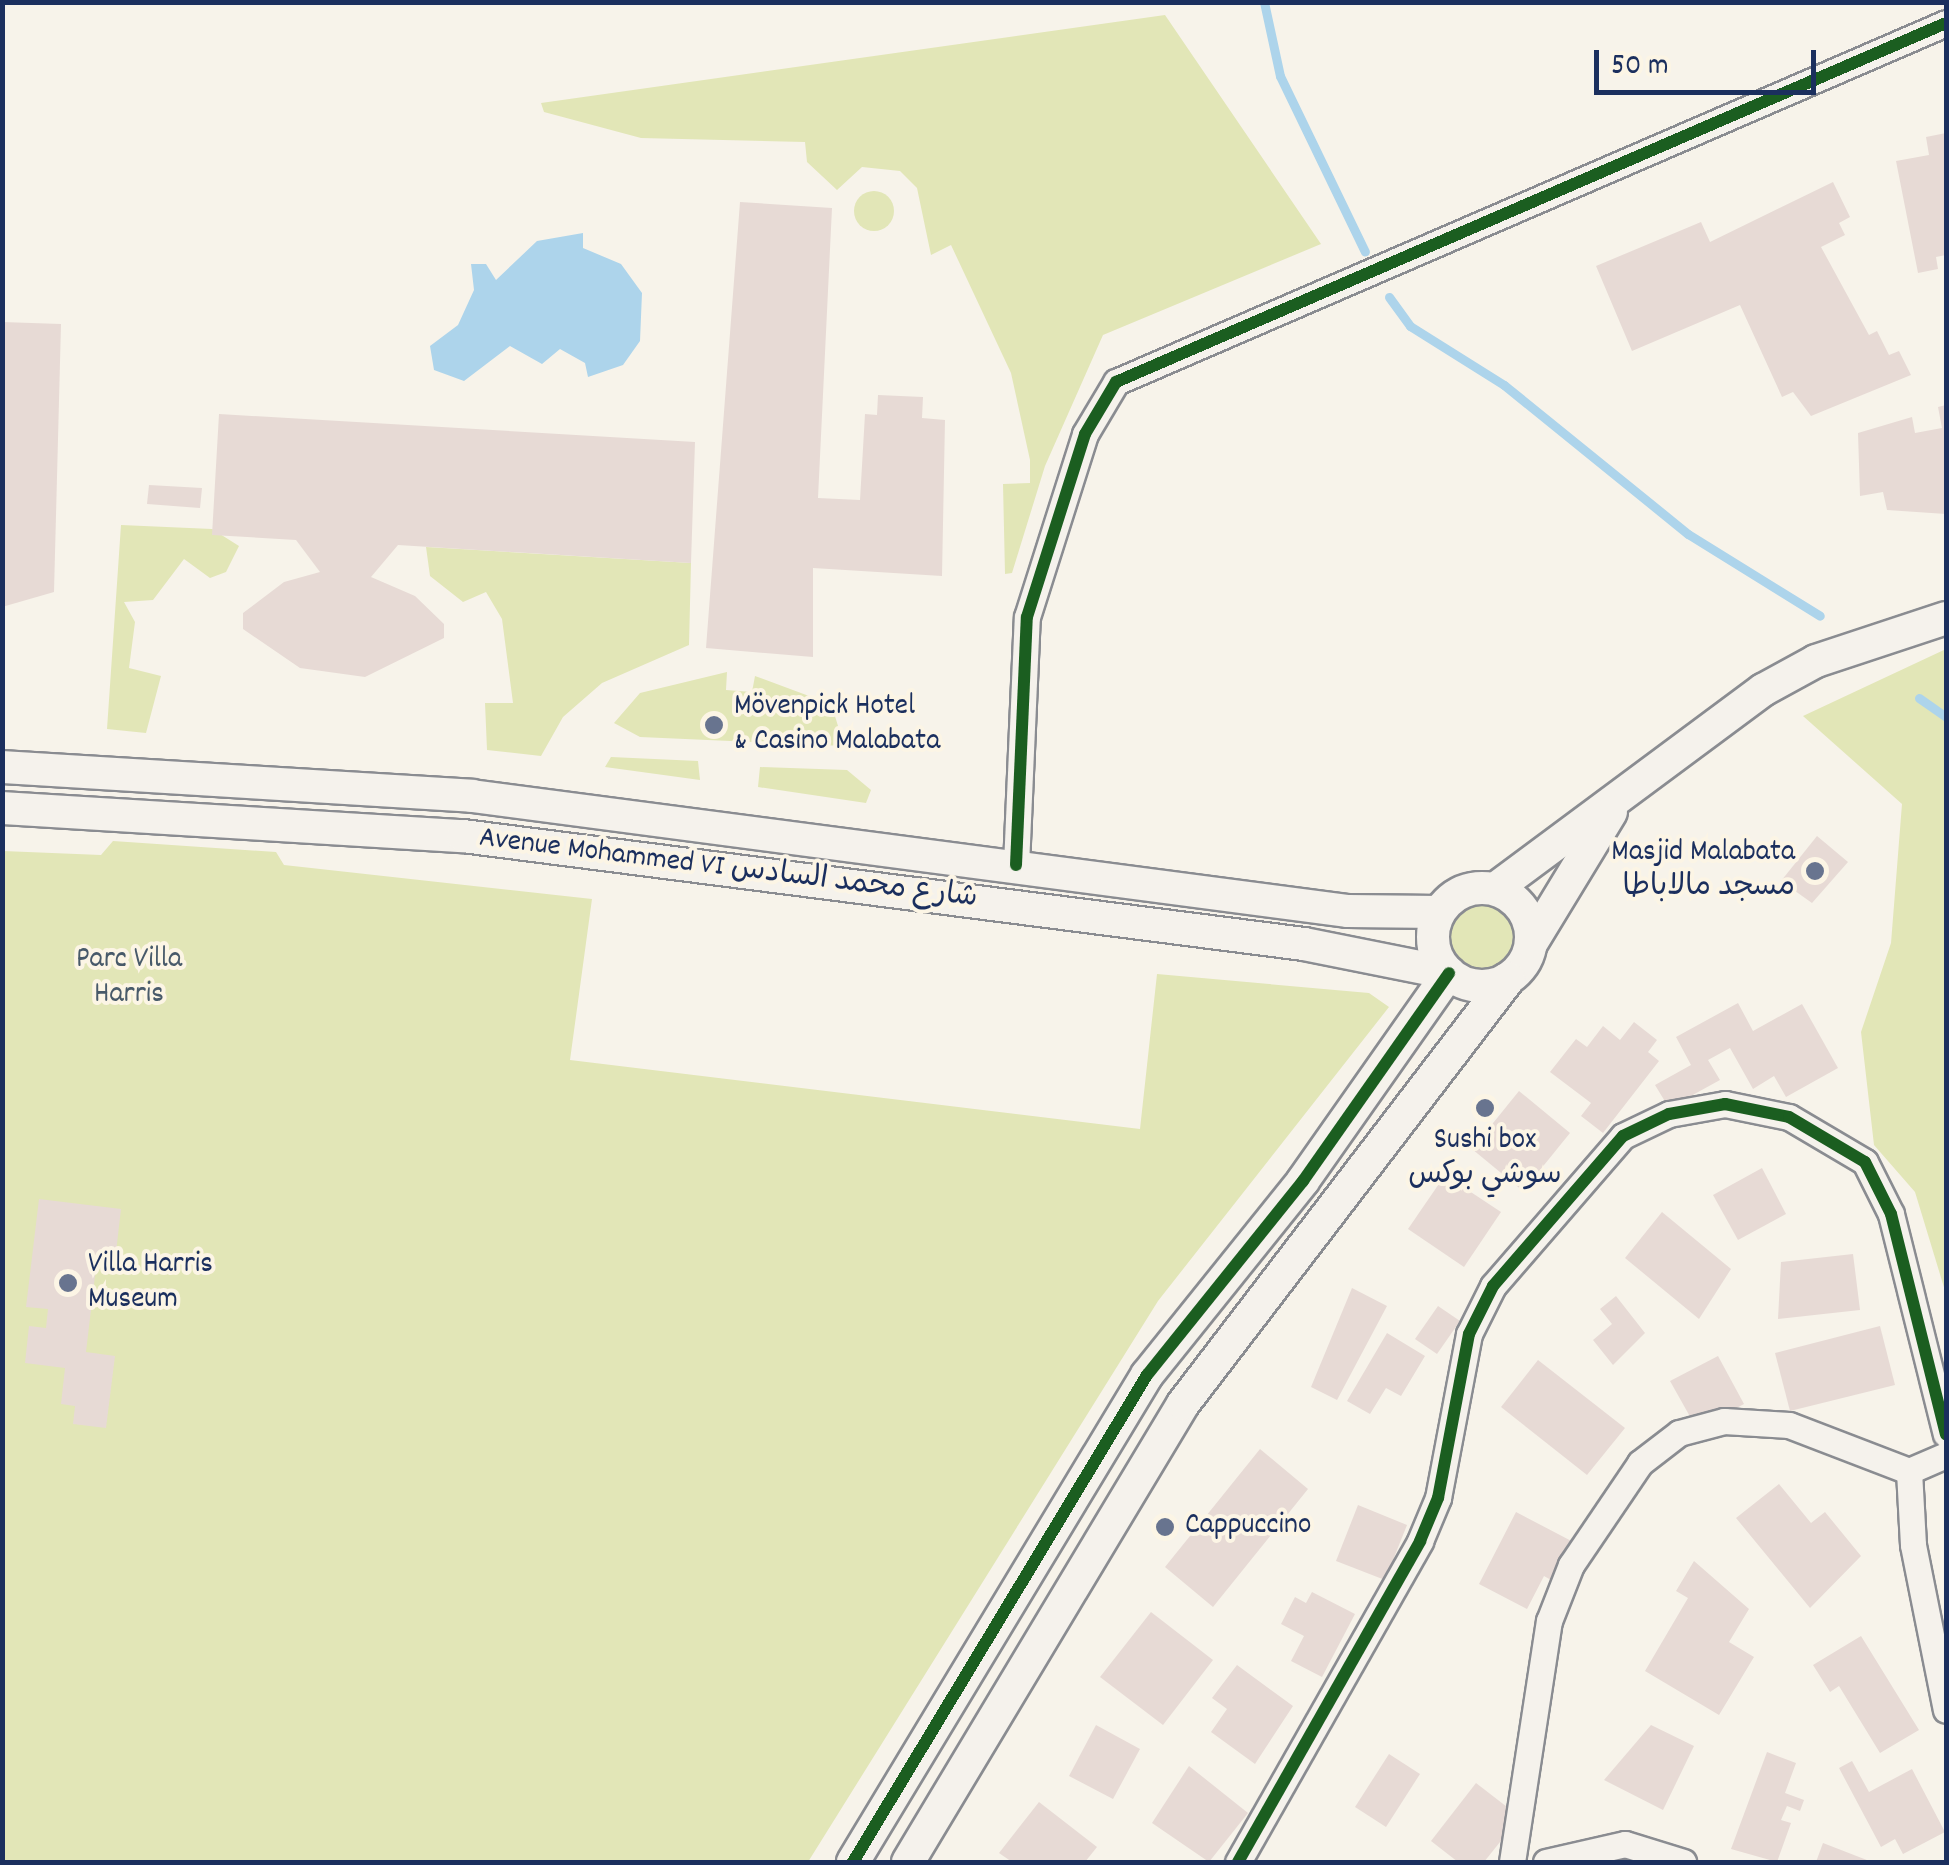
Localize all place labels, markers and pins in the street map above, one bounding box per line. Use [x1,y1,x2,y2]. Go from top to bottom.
place label: Mövenpick Hotel & Casino Malabata [734,690,940,760]
marker: Mövenpick Hotel & Casino Malabata [703,714,725,736]
place label: Masjid Malabata مسجد مالاباطا [1611,836,1795,906]
marker: Masjid Malabata مسجد مالاباطا [1804,860,1826,882]
marker: Sushi box سوشي بوكس [1474,1097,1496,1119]
place label: Sushi box سوشي بوكس [1408,1124,1562,1194]
place label: Villa Harris Museum [88,1248,213,1318]
marker: Villa Harris Museum [57,1272,79,1294]
place label: Cappuccino [1185,1509,1311,1545]
marker: Cappuccino [1154,1516,1176,1538]

